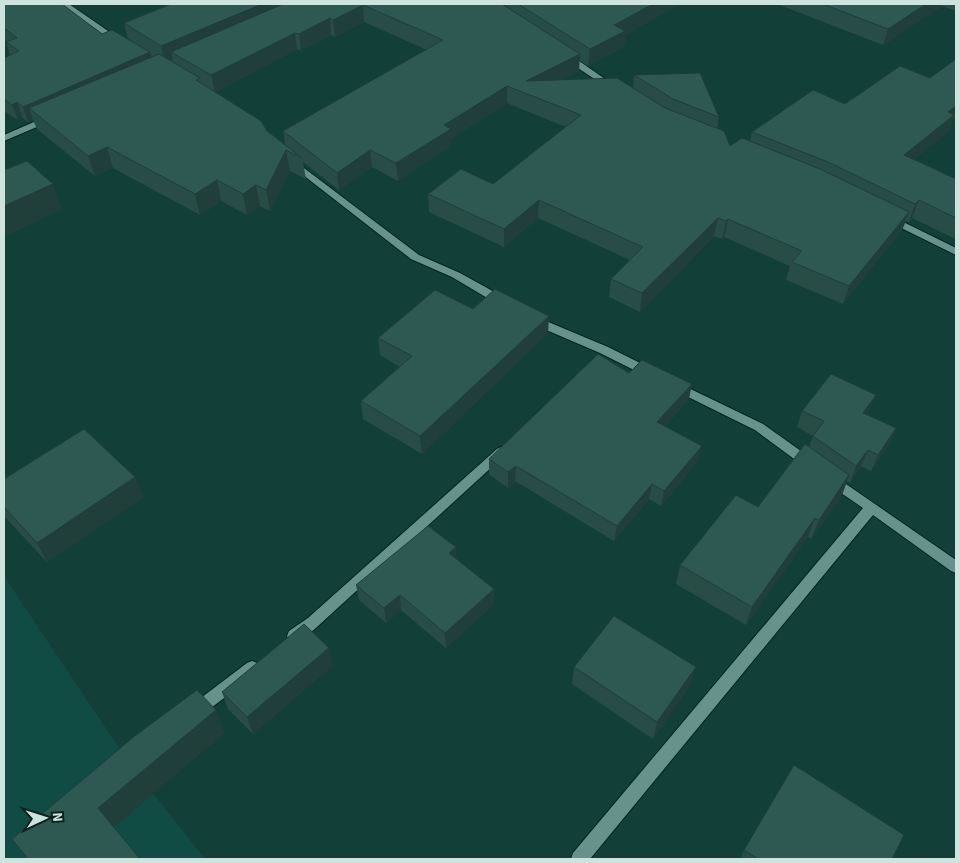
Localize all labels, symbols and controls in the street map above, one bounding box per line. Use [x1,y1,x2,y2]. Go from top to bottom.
north arrow [20,793,70,843]
text: N [47,812,67,823]

